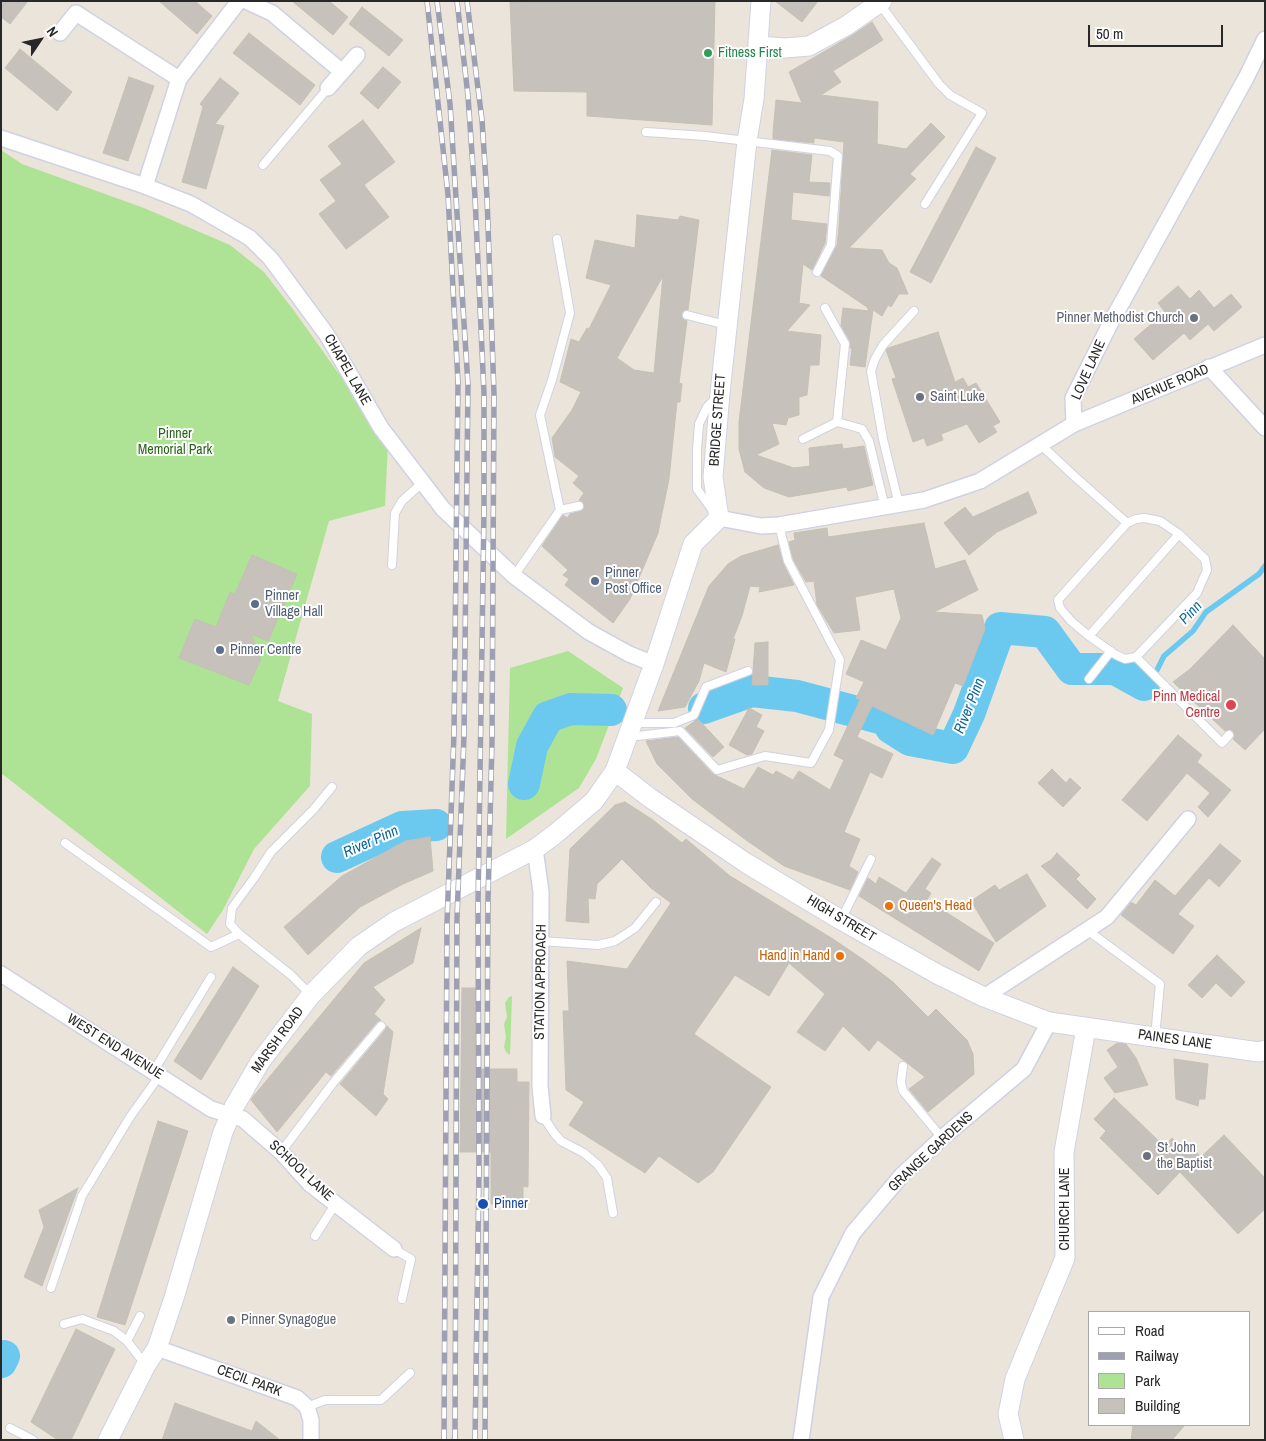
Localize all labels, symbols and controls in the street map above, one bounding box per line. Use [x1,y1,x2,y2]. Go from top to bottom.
north arrow [15,15,65,65]
scale bar [1091,15,1226,47]
text: N [43,23,62,40]
text: 50 m [1096,23,1123,44]
place label: Fitness First [718,45,782,61]
marker: Fitness First [702,47,714,59]
place label: Pinner Methodist Church [1056,310,1184,326]
marker: Pinner Methodist Church [1188,312,1200,324]
street label: CHAPEL LANE [320,332,374,408]
street label: LOVE LANE [1068,337,1110,403]
street label: AVENUE ROAD [1129,361,1211,409]
street label: BRIDGE STREET [706,373,730,467]
place label: Saint Luke [930,389,985,405]
marker: Saint Luke [914,391,926,403]
park label: Pinner Memorial Park [138,426,212,458]
place label: Pinner Post Office [605,565,662,598]
marker: Pinner Post Office [589,575,601,587]
place label: Pinner Village Hall [265,588,323,620]
marker: Pinner Village Hall [249,598,261,610]
water label: Pinn [1176,598,1206,628]
place label: Pinner Centre [230,642,301,658]
marker: Pinner Centre [214,644,226,656]
water label: River Pinn [951,676,989,736]
place label: Pinn Medical Centre [1153,689,1220,722]
marker: Pinn Medical Centre [1224,698,1238,712]
water label: River Pinn [341,822,401,862]
street label: HIGH STREET [804,892,878,946]
place label: Queen's Head [899,898,972,914]
marker: Queen's Head [883,900,895,912]
street label: STATION APPROACH [532,924,550,1040]
place label: Hand in Hand [759,948,830,964]
marker: Hand in Hand [834,950,846,962]
street label: MARSH ROAD [248,1004,308,1076]
street label: WEST END AVENUE [64,1011,166,1083]
street label: PAINES LANE [1137,1027,1213,1053]
street label: GRANGE GARDENS [885,1108,977,1196]
street label: SCHOOL LANE [265,1137,337,1205]
place label: St John the Baptist [1157,1140,1212,1172]
marker: St John the Baptist [1141,1150,1153,1162]
street label: CHURCH LANE [1057,1168,1073,1250]
place label: Pinner [494,1196,528,1212]
marker: Pinner [476,1197,490,1211]
legend [1088,1311,1251,1426]
place label: Pinner Synagogue [241,1312,336,1328]
marker: Pinner Synagogue [225,1314,237,1326]
text: Road [1135,1320,1164,1341]
text: Railway [1135,1345,1179,1366]
street label: CECIL PARK [214,1362,284,1400]
text: Park [1135,1370,1160,1391]
text: Building [1135,1395,1180,1416]

